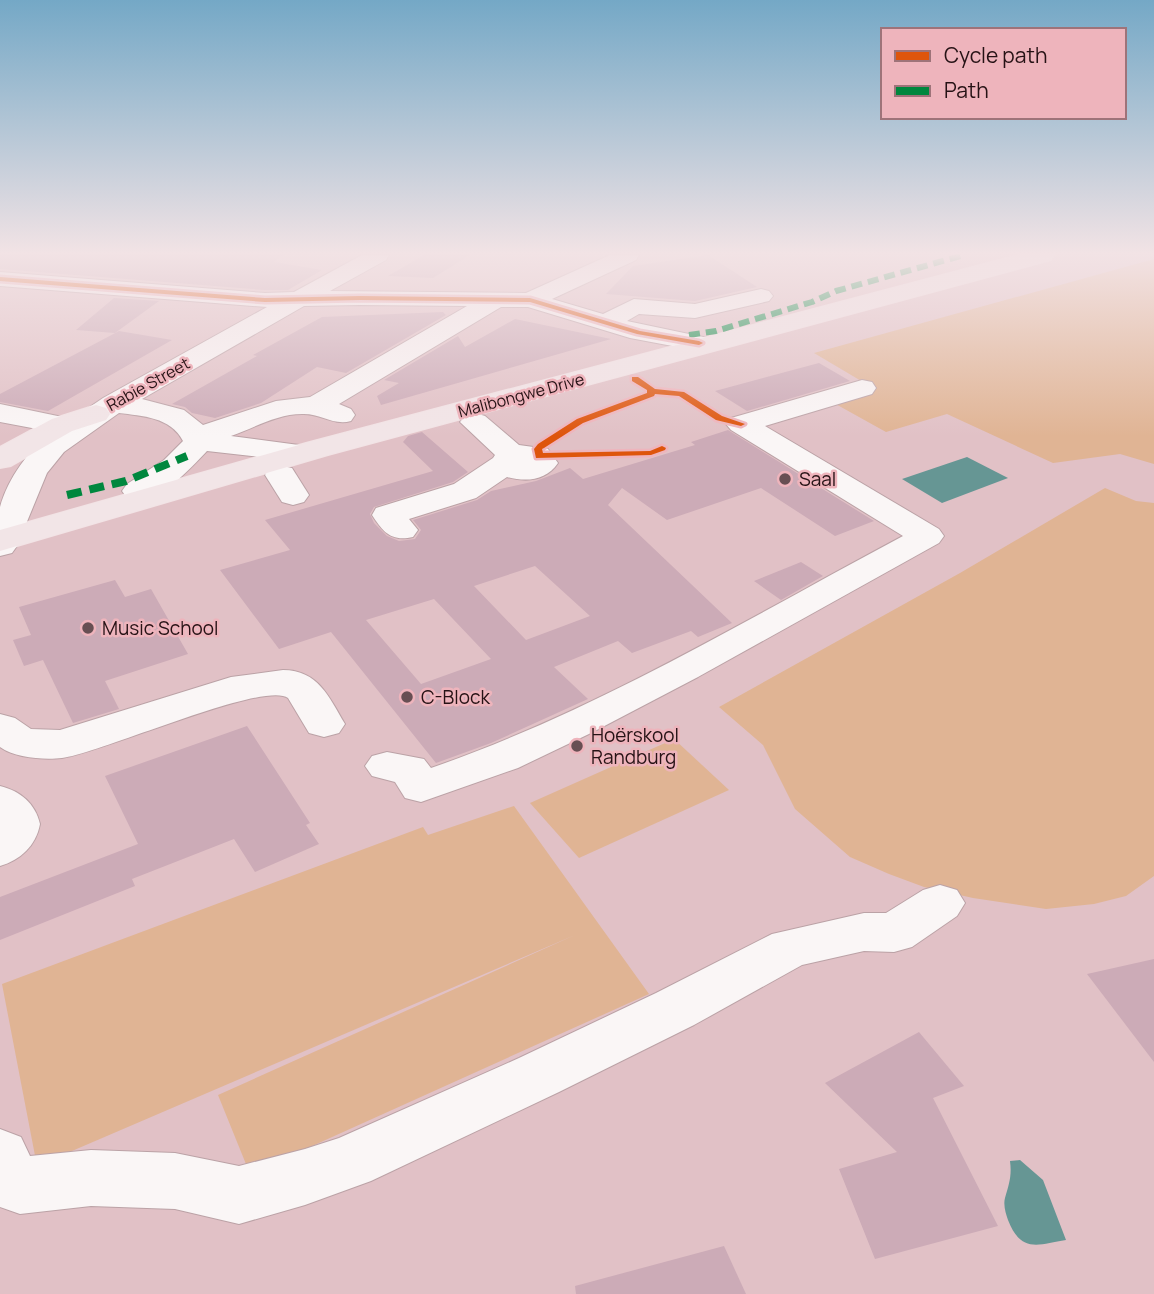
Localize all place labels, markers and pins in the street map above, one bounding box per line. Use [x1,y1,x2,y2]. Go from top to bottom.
place label: Saal [799,466,836,492]
marker: Saal [777,471,793,487]
place label: Music School [102,615,218,641]
marker: Music School [80,620,96,636]
place label: C-Block [421,684,490,710]
marker: C-Block [399,689,415,705]
place label: Hoërskool Randburg [591,722,679,770]
marker: Hoërskool Randburg [569,738,585,754]

